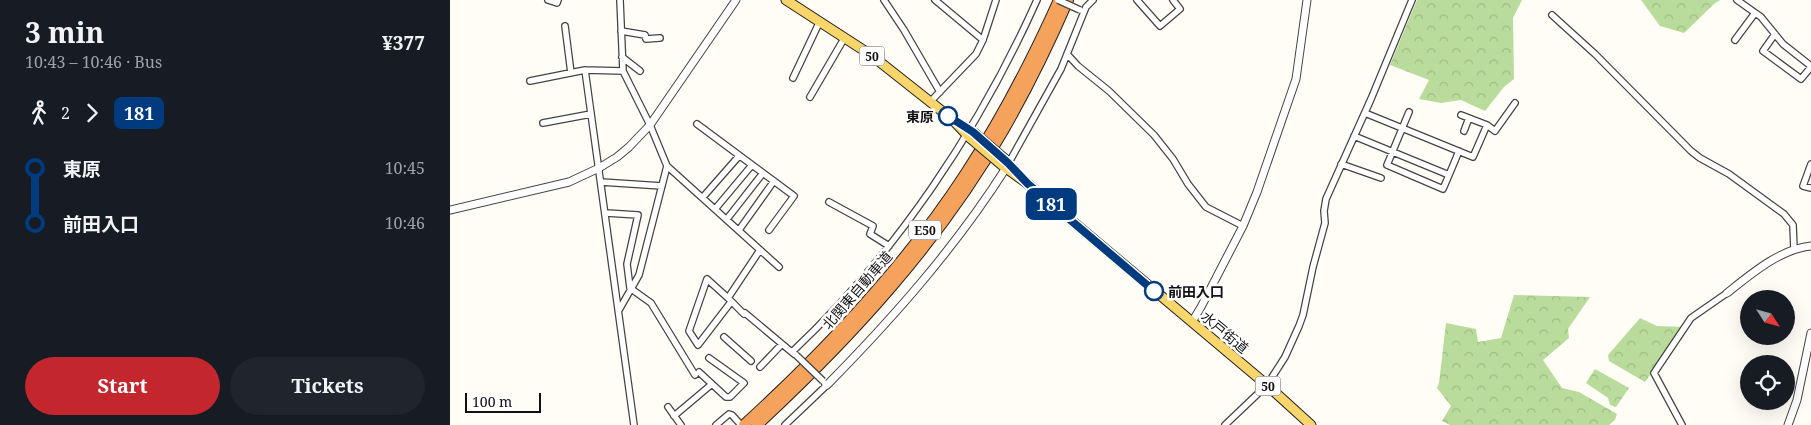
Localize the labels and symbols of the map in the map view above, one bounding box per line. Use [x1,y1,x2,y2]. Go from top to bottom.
road number: 50 [860,46,884,66]
marker: 東原 [938,106,958,126]
place label: 東原 [906,107,934,126]
line badge: 181 [1022,188,1080,220]
road number: E50 [909,220,941,240]
street label: 北関東自動車道 [818,247,896,333]
marker: 前田入口 [1144,281,1164,301]
place label: 前田入口 [1168,282,1224,301]
north arrow [1740,290,1795,345]
street label: 水戸街道 [1197,307,1253,357]
road number: 50 [1256,376,1280,396]
scale bar [465,390,541,413]

